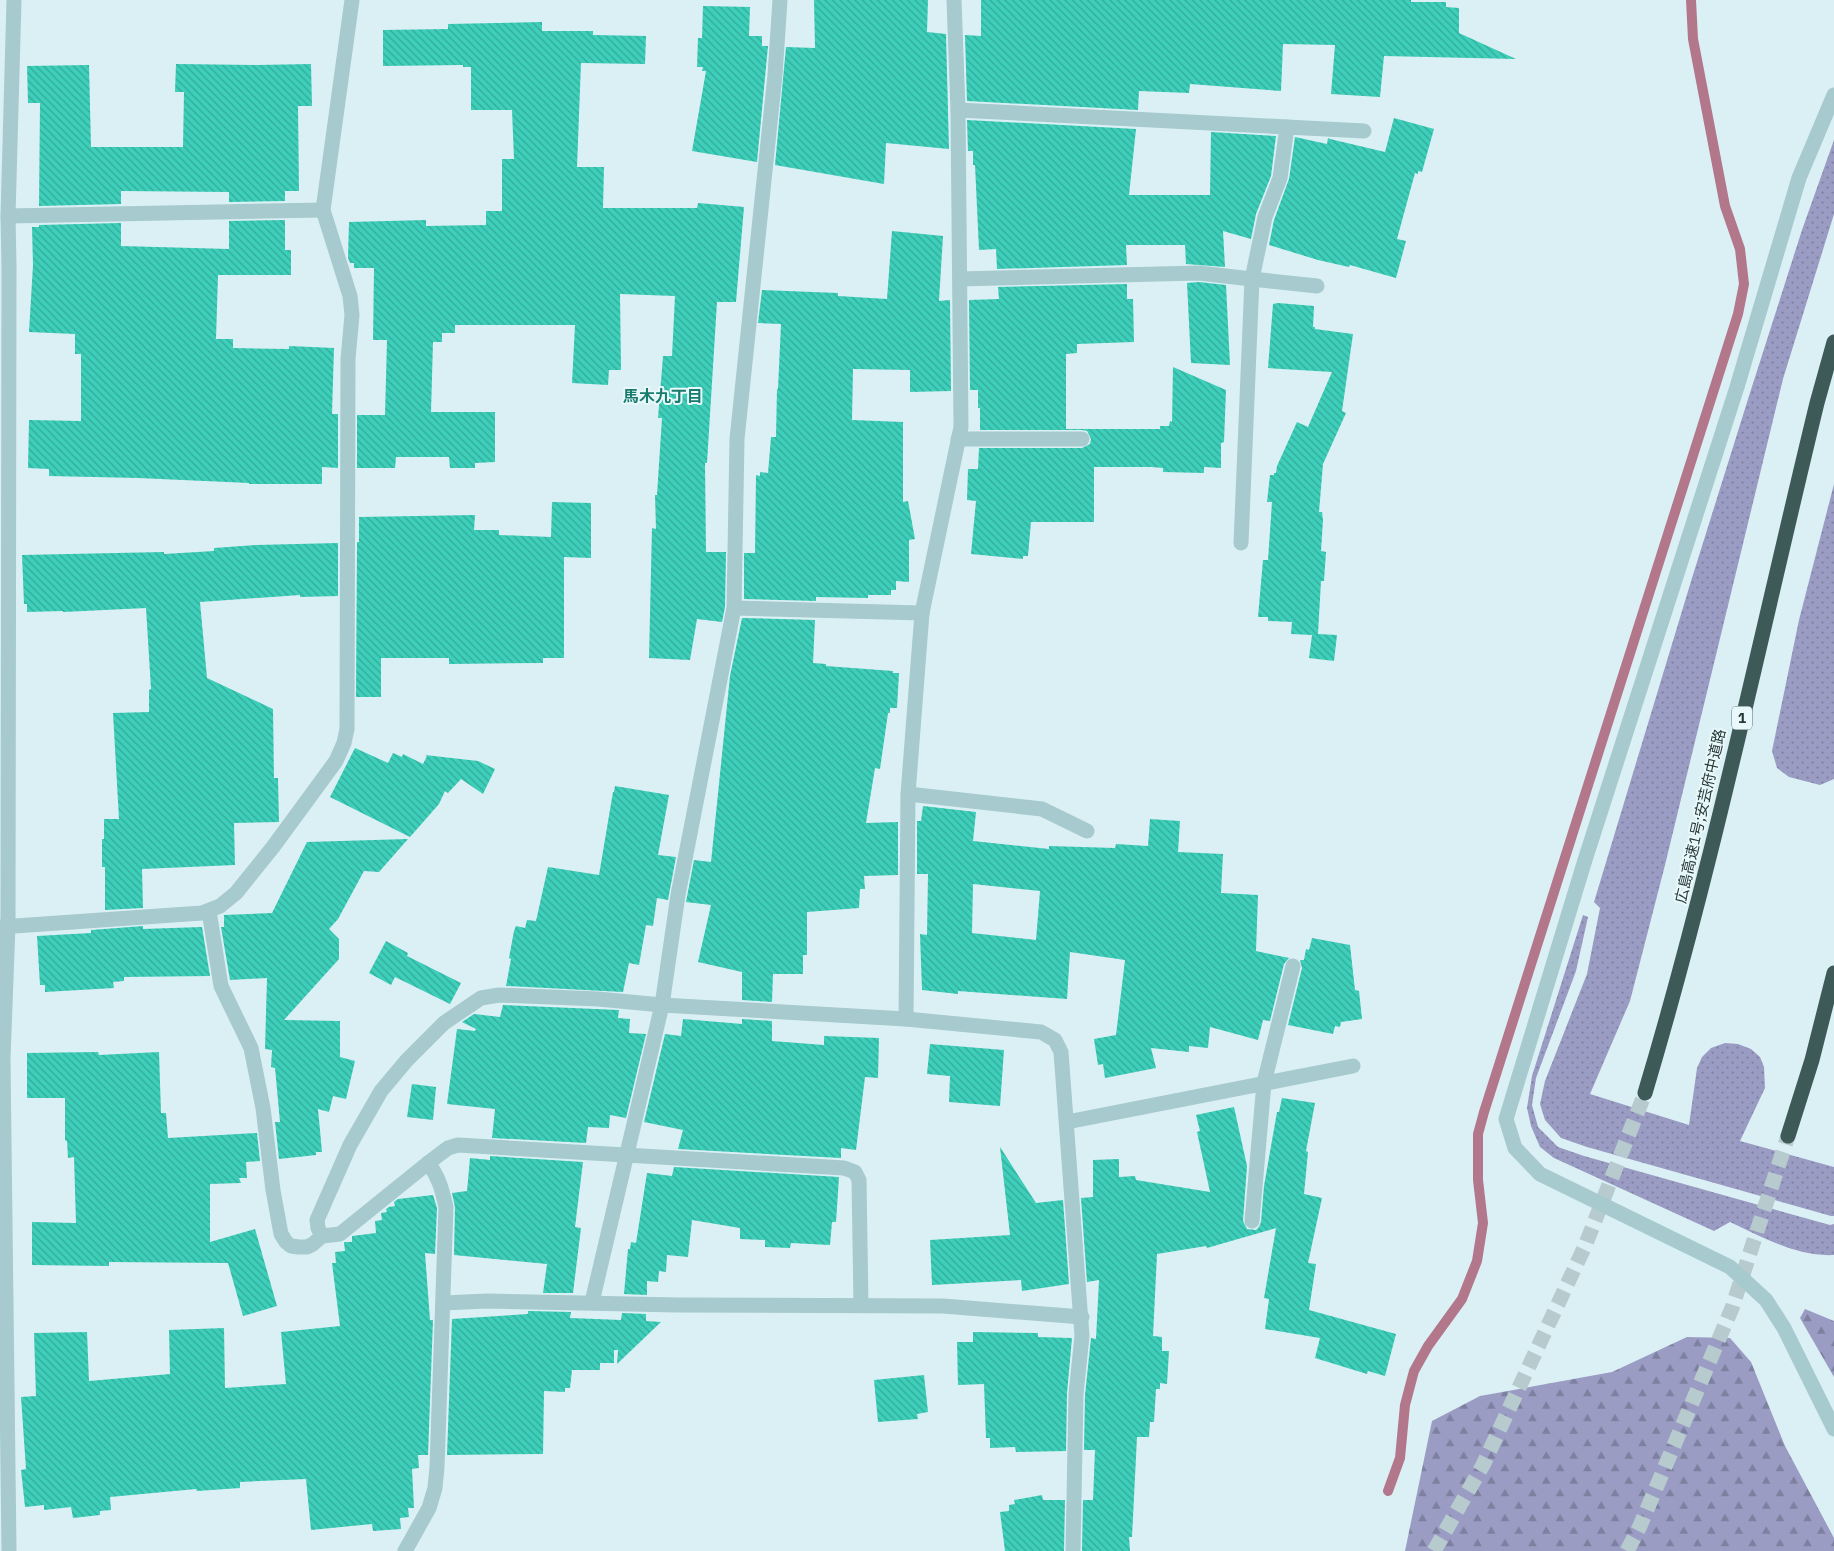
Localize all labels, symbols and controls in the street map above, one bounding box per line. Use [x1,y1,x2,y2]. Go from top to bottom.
district label: 馬木九丁目 [623,386,703,406]
road number: 1 [1732,706,1752,730]
street label: 広島高速1号;安芸府中道路 [1671,727,1729,905]

